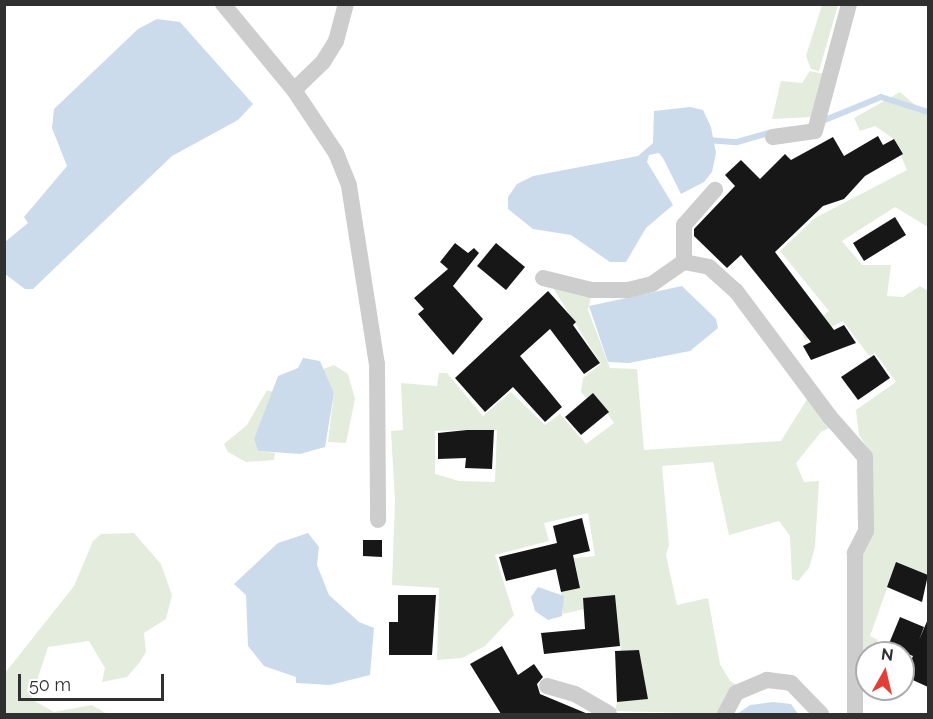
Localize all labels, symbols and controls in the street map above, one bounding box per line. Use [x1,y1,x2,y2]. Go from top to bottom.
north arrow [855,641,915,701]
text: N [880,644,895,665]
scale bar [21,662,166,700]
text: 50 m [29,674,71,695]

